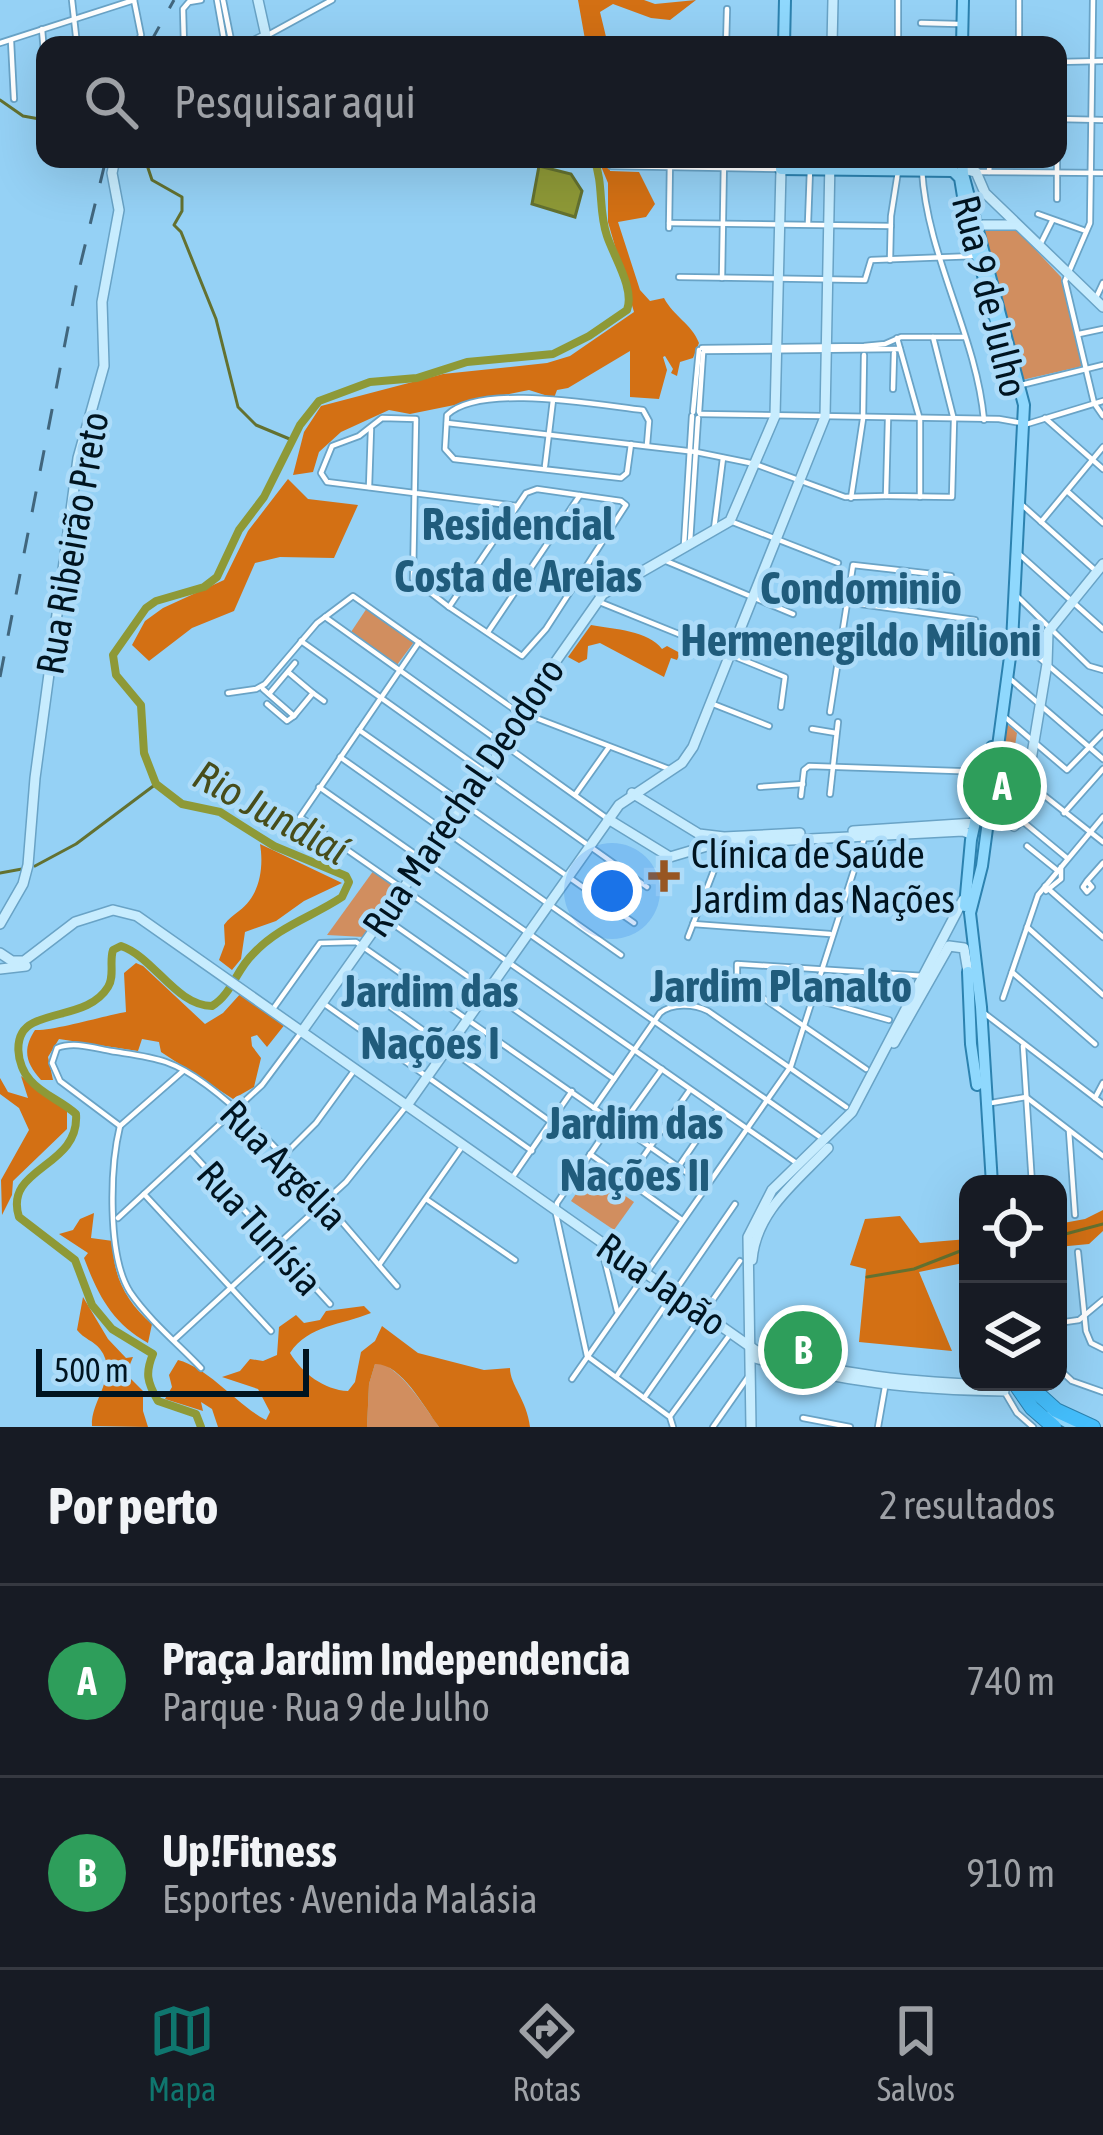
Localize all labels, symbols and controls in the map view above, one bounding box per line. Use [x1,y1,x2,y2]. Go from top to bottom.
search box [36,36,1067,168]
icon: search [78,69,144,135]
text: Pesquisar aqui [174,76,416,128]
street label: Rua 9 de Julho [944,191,1036,401]
street label: Rua Ribeirão Preto [27,408,117,678]
district label: Residencial Costa de Areias [394,498,642,602]
district label: Condominio Hermenegildo Milioni [681,562,1041,666]
street label: Rua Marechal Deodoro [353,649,573,945]
pin: A [963,741,1041,831]
water label: Rio Jundiaí [185,750,358,875]
place label: Clínica de Saúde Jardim das Nações [691,832,955,921]
marker: Clínica de Saúde Jardim das Nações [648,860,680,892]
your location [582,861,642,921]
district label: Jardim Planalto [649,960,912,1012]
district label: Jardim das Nações I [341,965,519,1069]
street label: Rua Argélia [212,1091,356,1239]
district label: Jardim das Nações II [546,1097,724,1201]
street label: Rua Tunísia [189,1152,331,1304]
map controls [959,1175,1067,1391]
button: locate [959,1175,1067,1283]
street label: Rua Japão [589,1224,735,1344]
button: layers [959,1283,1067,1391]
pin: B [764,1305,842,1395]
scale bar [36,1343,309,1396]
text: 500 m [54,1351,129,1389]
text: Por perto [48,1476,219,1535]
text: 2 resultados [879,1483,1055,1527]
text: Praça Jardim Independencia [162,1633,630,1685]
text: A [77,1659,97,1703]
text: 740 m [967,1659,1055,1703]
text: Parque · Rua 9 de Julho [162,1685,490,1729]
text: Up!Fitness [162,1825,337,1877]
text: B [78,1851,96,1895]
text: 910 m [967,1851,1055,1895]
text: Esportes · Avenida Malásia [162,1877,538,1921]
tab: Mapa [148,1998,216,2108]
tab: Rotas [512,1998,581,2108]
tab: Salvos [877,1998,955,2108]

